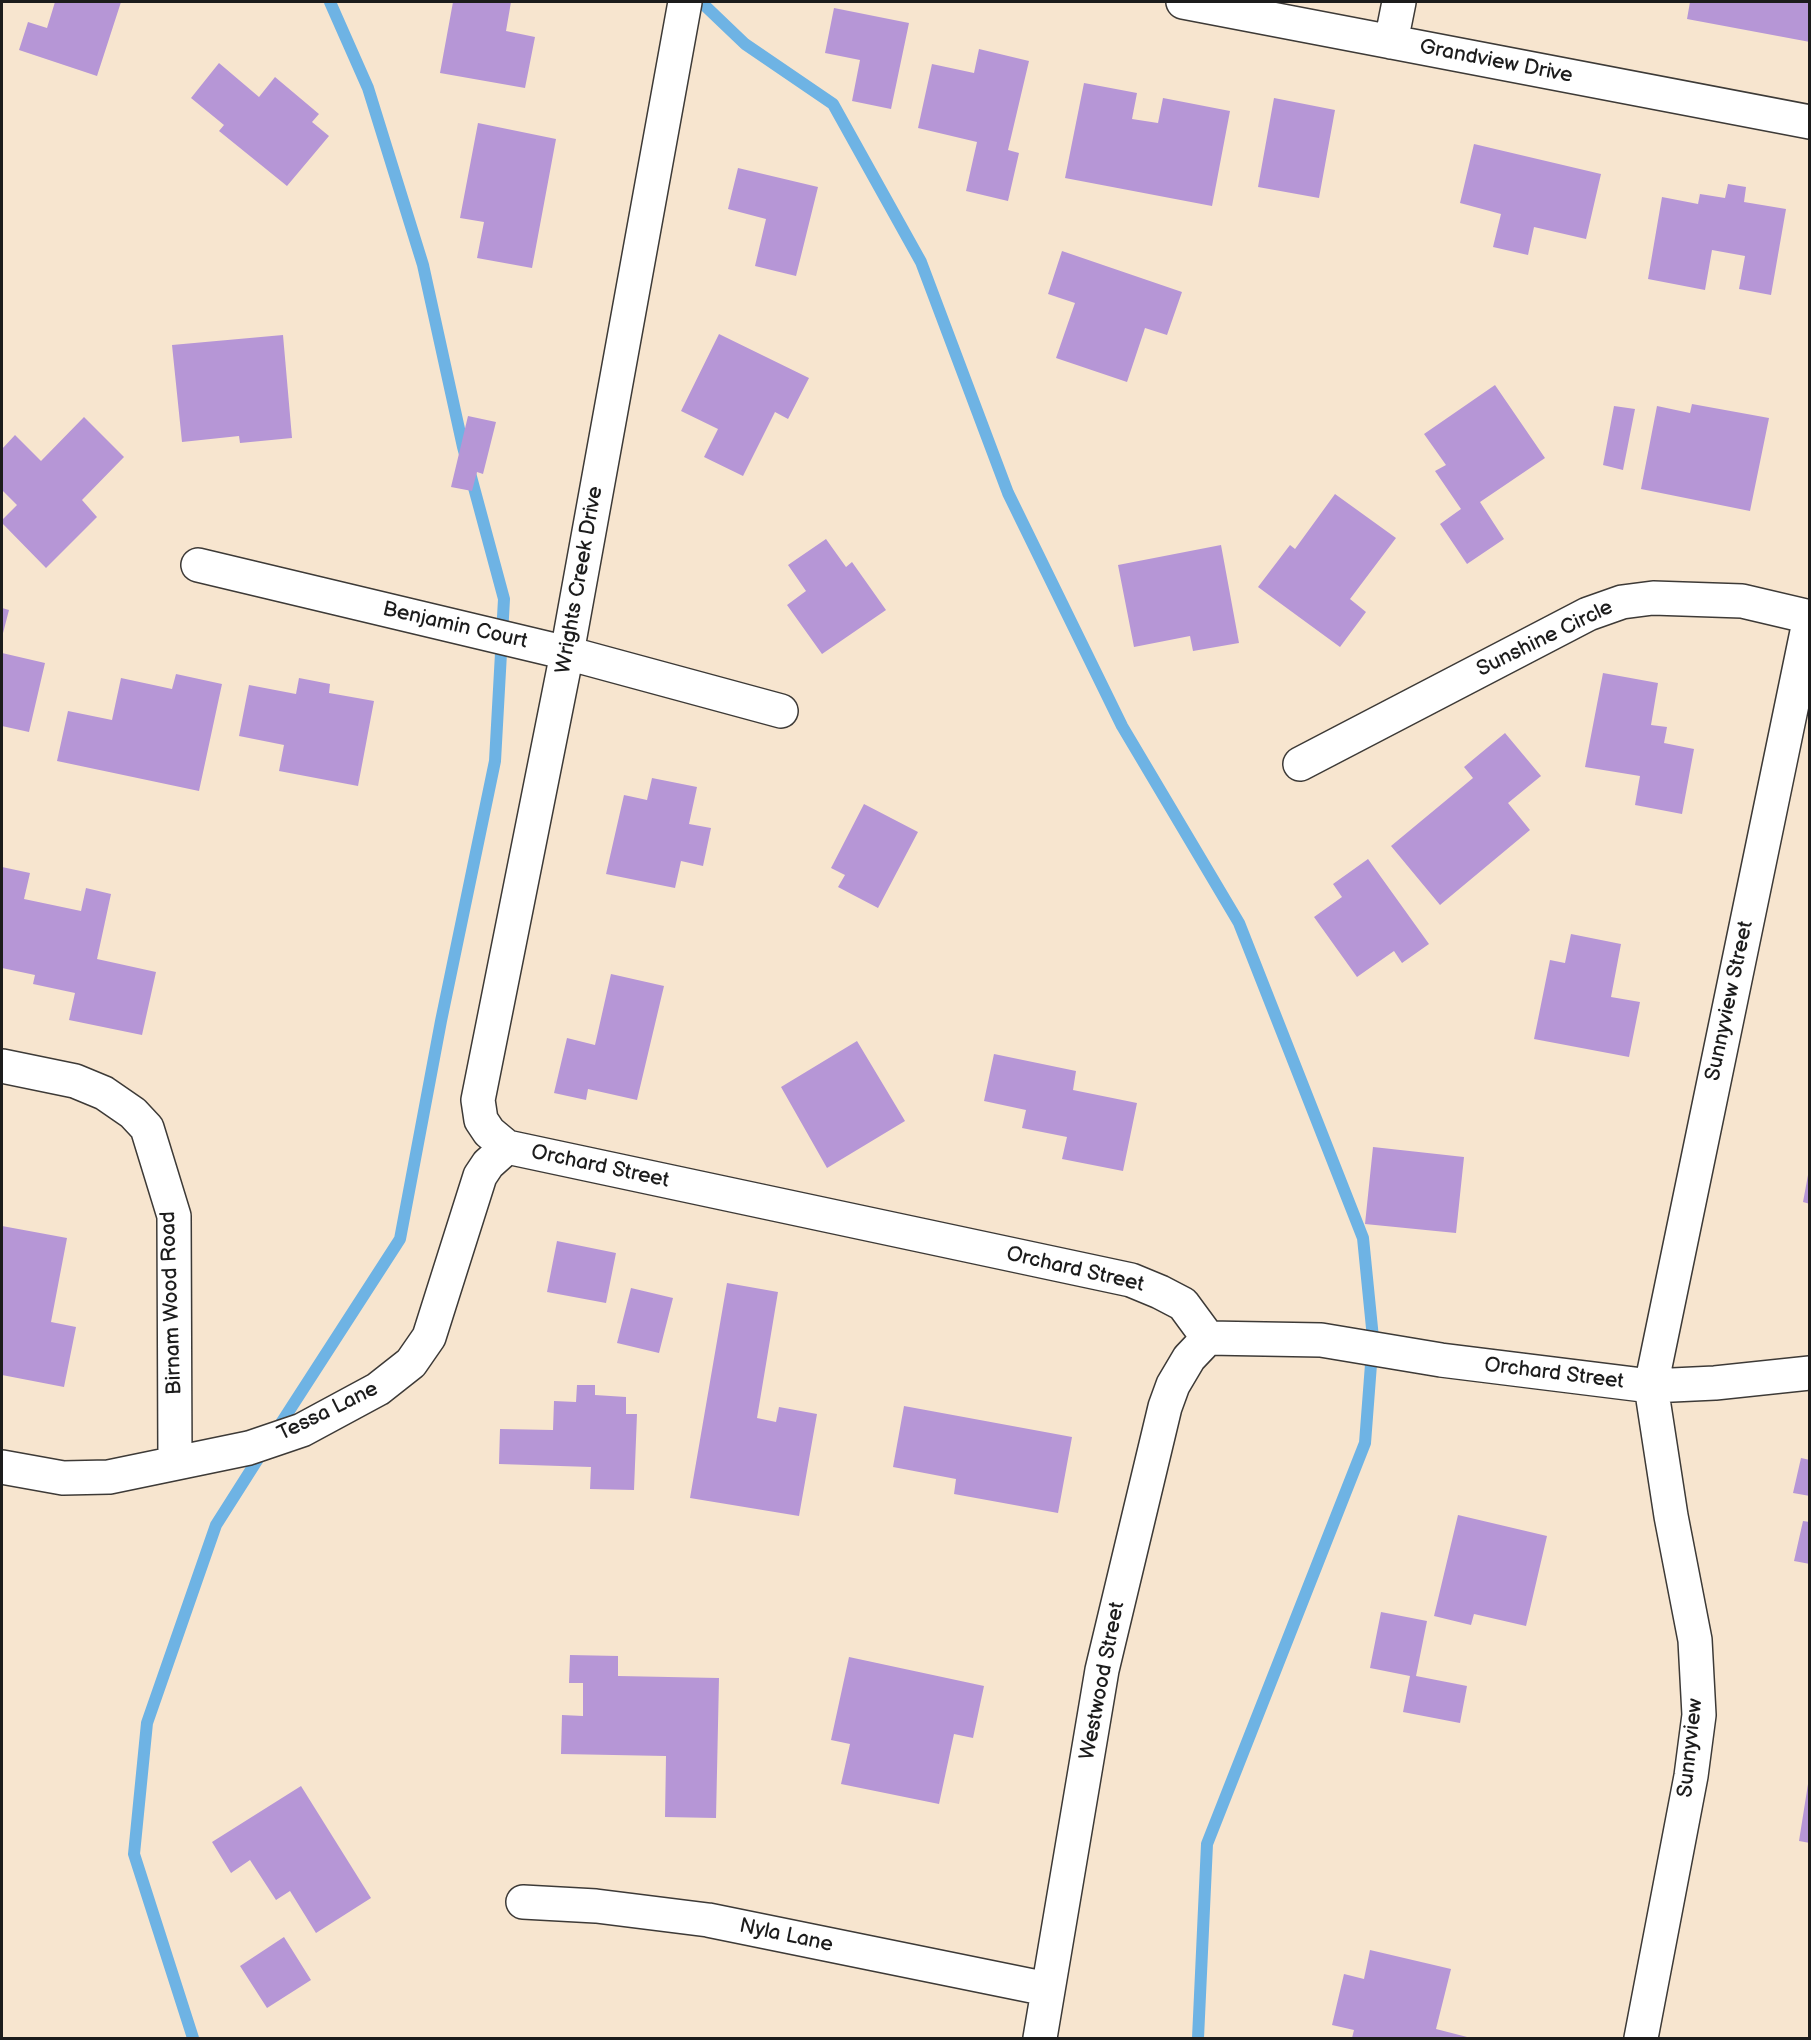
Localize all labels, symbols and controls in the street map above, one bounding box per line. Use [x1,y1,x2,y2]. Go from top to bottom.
street label: Grandview Drive [1417,35,1575,89]
street label: Wrights Creek Drive [551,484,609,676]
street label: Sunshine Circle [1473,595,1617,683]
street label: Benjamin Court [380,597,530,655]
street label: Sunnyview Street [1701,919,1759,1083]
street label: Orchard Street [529,1140,671,1194]
street label: Birnam Wood Road [156,1211,188,1395]
street label: Orchard Street [1004,1242,1146,1298]
street label: Orchard Street [1483,1353,1625,1395]
street label: Tessa Lane [274,1377,382,1447]
street label: Westwood Street [1075,1600,1131,1762]
street label: Sunnyview [1673,1697,1709,1799]
street label: Nyla Lane [737,1914,835,1958]

